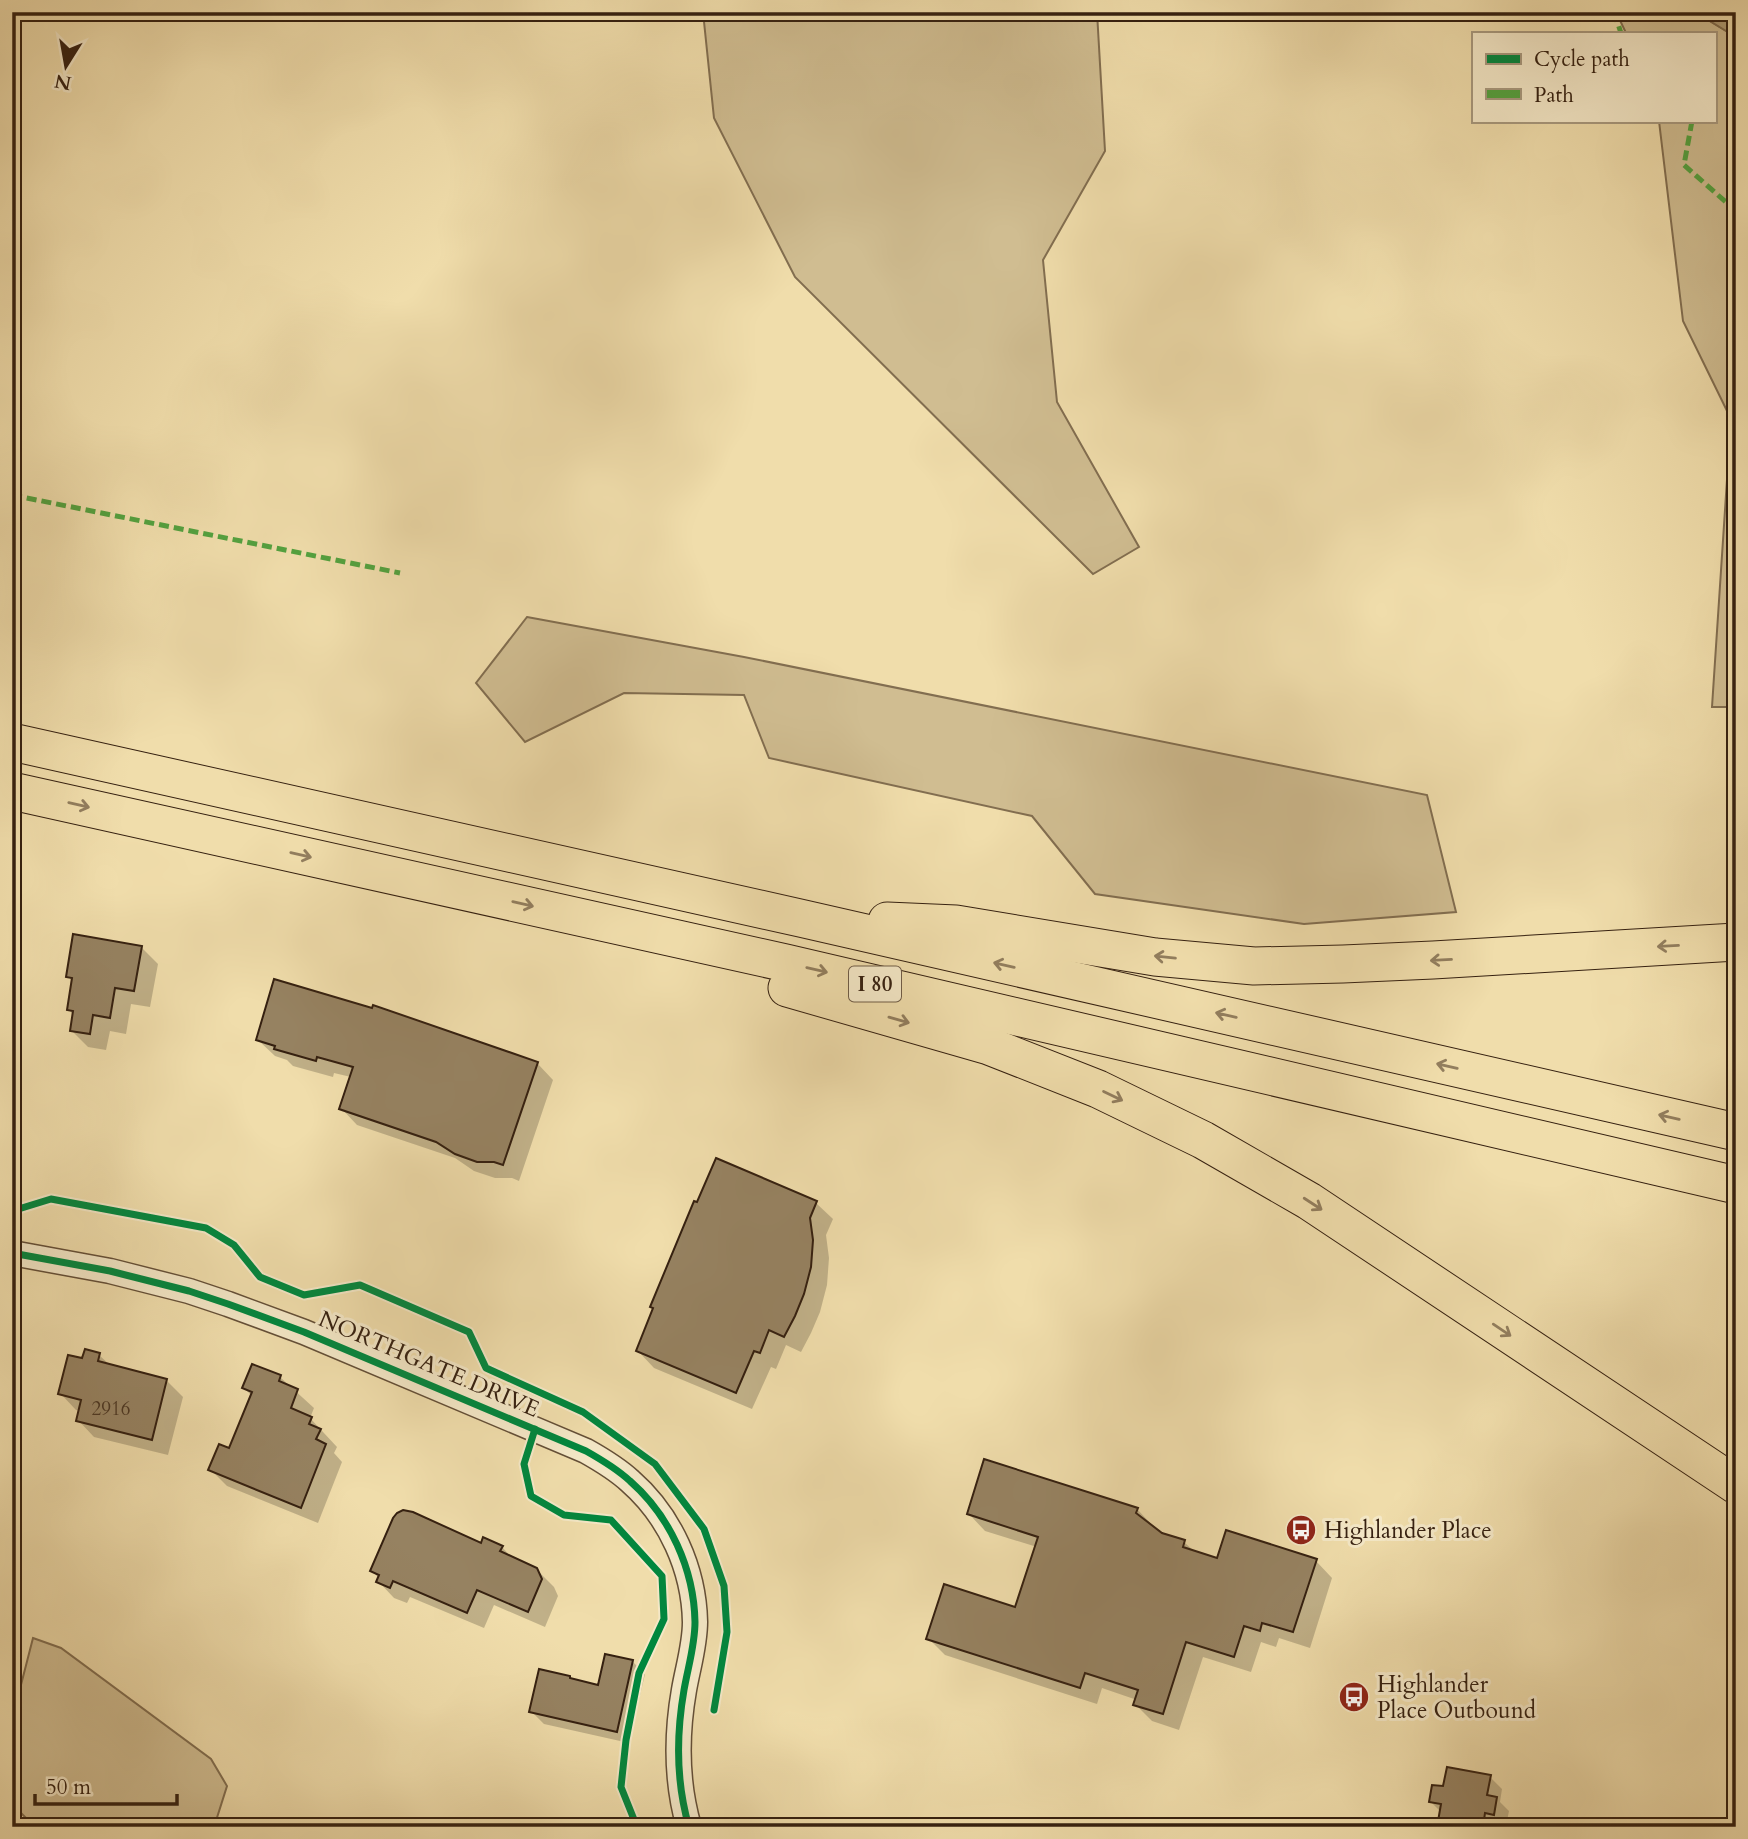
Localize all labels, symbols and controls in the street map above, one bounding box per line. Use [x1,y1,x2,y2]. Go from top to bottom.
north arrow [32,32,102,102]
legend [1472,32,1716,122]
text: Cycle path [1534,45,1630,74]
text: N [52,67,74,96]
text: Path [1534,81,1574,110]
one-way arrow [67,799,90,813]
one-way arrow [289,849,312,862]
one-way arrow [511,898,534,912]
one-way arrow [1657,940,1679,953]
one-way arrow [1154,951,1176,964]
one-way arrow [1430,954,1452,967]
one-way arrow [993,957,1016,971]
one-way arrow [805,964,828,978]
road number: I 80 [849,967,901,1002]
one-way arrow [1215,1008,1238,1022]
one-way arrow [888,1014,910,1027]
one-way arrow [1437,1059,1459,1072]
one-way arrow [1102,1090,1123,1104]
one-way arrow [1658,1110,1681,1123]
one-way arrow [1303,1196,1322,1211]
street label: NORTHGATE DRIVE [314,1303,544,1425]
one-way arrow [1492,1323,1512,1337]
house number: 2916 [92,1396,130,1422]
bus stop icon: Highlander Place [1284,1513,1318,1547]
place label: Highlander Place [1324,1515,1492,1546]
place label: Highlander Place Outbound [1377,1669,1537,1726]
bus stop icon: Highlander Place Outbound [1337,1680,1371,1714]
scale bar [35,1762,177,1806]
text: 50 m [46,1773,91,1802]

